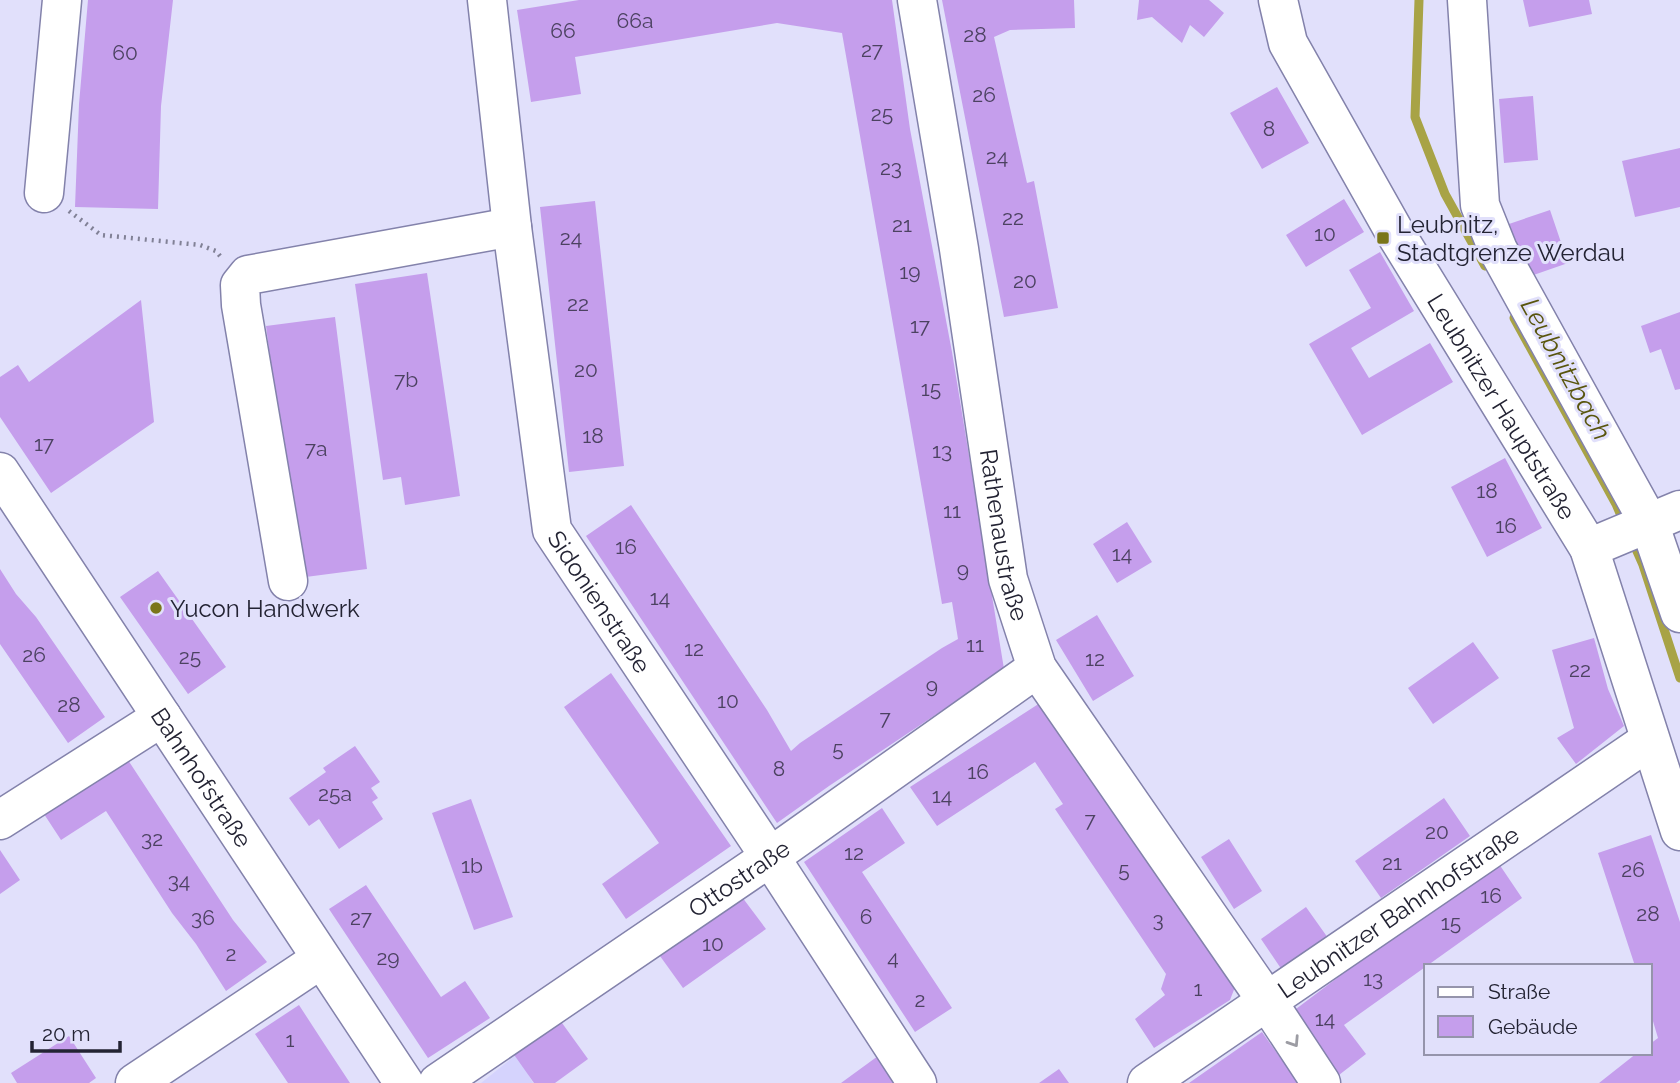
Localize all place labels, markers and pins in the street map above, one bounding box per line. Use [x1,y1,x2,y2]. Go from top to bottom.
place label: Leubnitz, Stadtgrenze Werdau [1397,210,1625,267]
marker: Leubnitz, Stadtgrenze Werdau [1375,230,1391,246]
place label: Yucon Handwerk [170,594,360,623]
marker: Yucon Handwerk [148,600,164,616]

